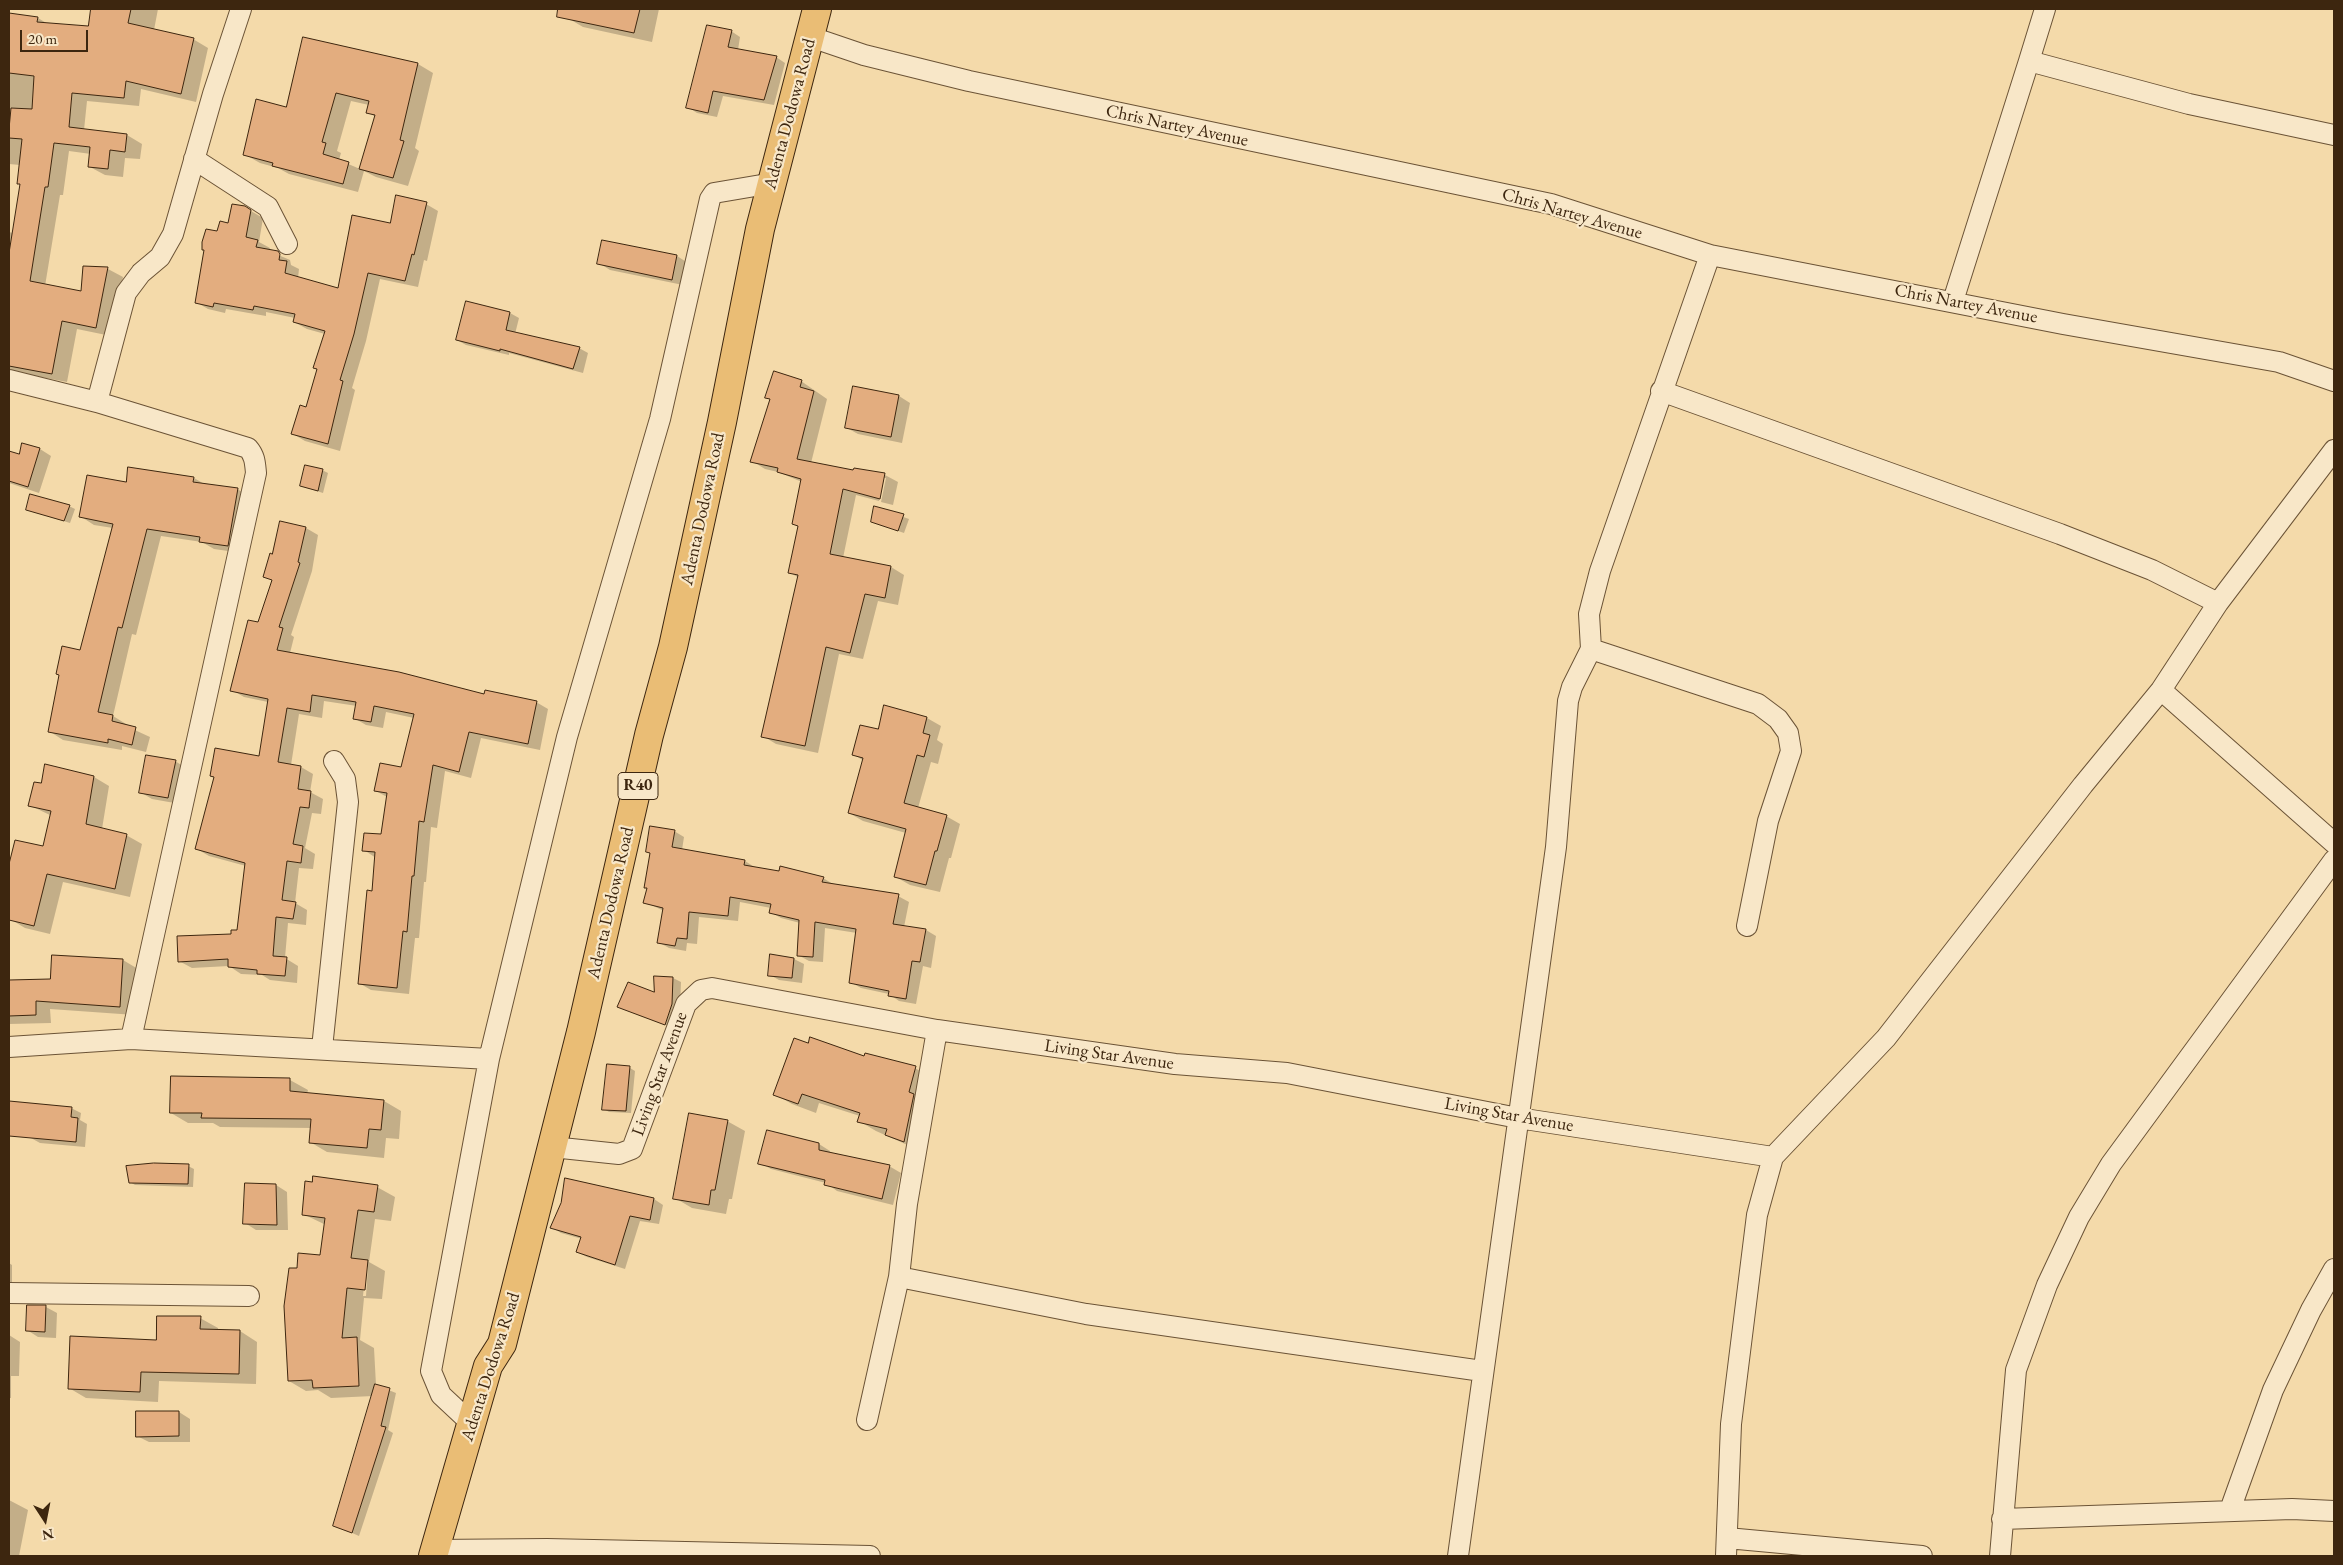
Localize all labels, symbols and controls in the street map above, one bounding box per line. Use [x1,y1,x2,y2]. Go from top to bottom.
scale bar [22,20,90,52]
text: 20 m [28,29,57,48]
street label: Adenta Dodowa Road [759,36,821,192]
street label: Chris Nartey Avenue [1104,100,1250,152]
street label: Chris Nartey Avenue [1499,184,1645,244]
street label: Chris Nartey Avenue [1893,280,2039,328]
street label: Adenta Dodowa Road [676,431,730,587]
road number: R40 [618,772,658,799]
street label: Adenta Dodowa Road [583,825,639,981]
street label: Living Star Avenue [628,1009,692,1139]
street label: Living Star Avenue [1043,1035,1175,1075]
street label: Living Star Avenue [1443,1093,1575,1137]
street label: Adenta Dodowa Road [457,1290,525,1444]
north arrow [20,1495,70,1545]
text: N [41,1525,55,1545]

